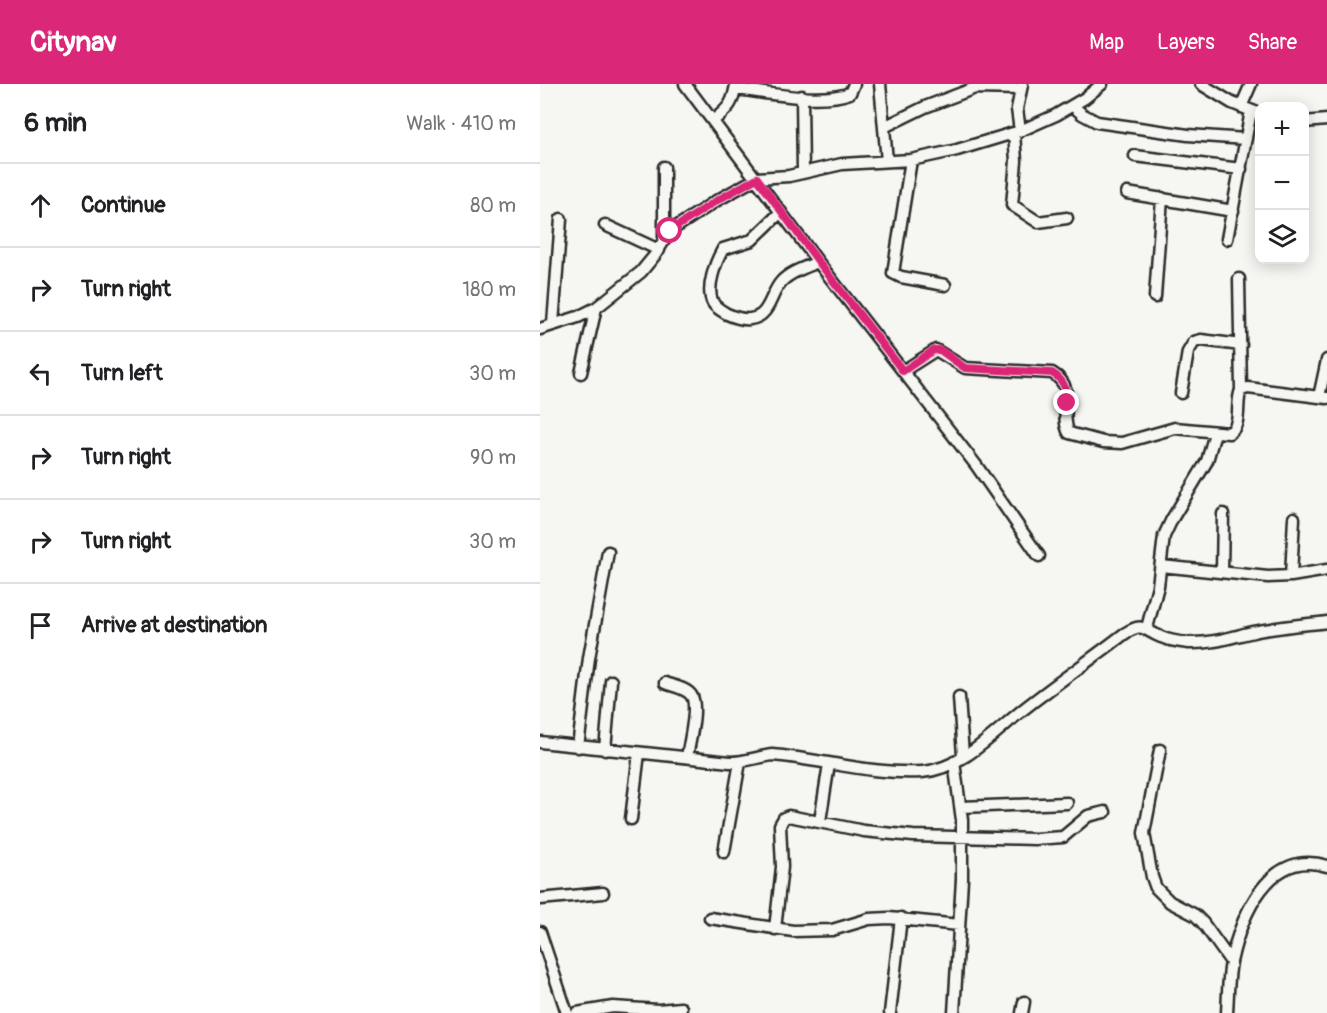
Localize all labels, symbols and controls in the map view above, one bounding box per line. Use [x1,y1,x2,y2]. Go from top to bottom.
text: Citynav [30,25,117,60]
text: Map [1089,29,1124,56]
text: Layers [1157,29,1215,56]
text: Share [1248,29,1297,56]
map controls [1255,102,1309,264]
button: + [1255,102,1309,156]
text: 6 min [24,107,87,139]
text: Walk · 410 m [406,111,516,136]
button: − [1255,156,1309,210]
icon: ahead [24,189,57,222]
text: Continue [81,191,165,219]
text: 80 m [470,193,516,218]
button: layers [1255,210,1309,264]
route start [656,217,682,243]
icon: right [24,273,57,306]
text: Turn right [81,275,171,303]
text: 180 m [462,277,516,302]
icon: left [24,357,57,390]
text: Turn left [81,359,163,387]
text: 30 m [469,361,516,386]
route end [1053,389,1079,415]
icon: right [24,441,57,474]
text: Turn right [81,443,171,471]
text: 90 m [470,445,516,470]
icon: right [24,525,57,558]
text: Turn right [81,527,171,555]
text: 30 m [469,529,516,554]
icon: arrive [24,609,57,642]
text: Arrive at destination [81,611,267,639]

